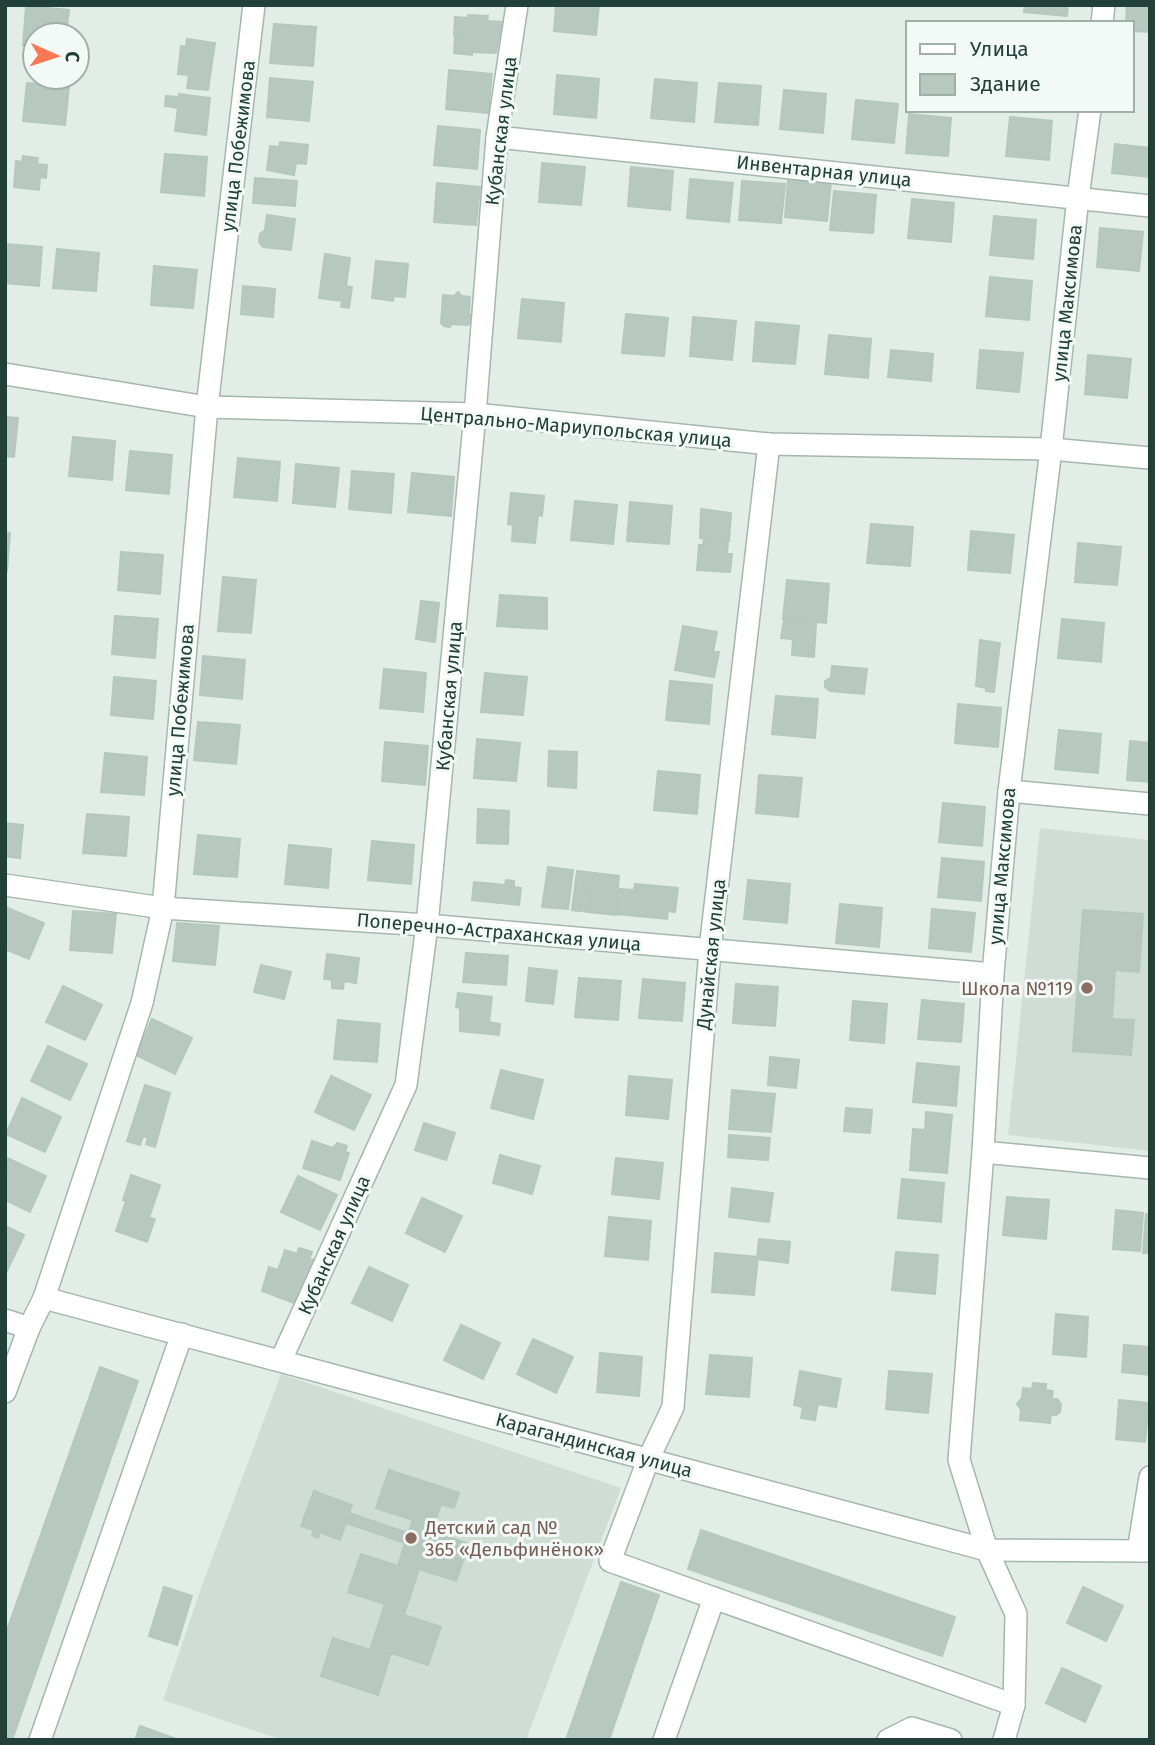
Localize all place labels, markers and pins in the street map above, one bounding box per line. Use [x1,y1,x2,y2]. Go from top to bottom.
place label: Школа №119 [961,977,1073,1000]
marker: Школа №119 [1079,980,1095,996]
place label: Детский сад № 365 «Дельфинёнок» [424,1516,604,1561]
marker: Детский сад № 365 «Дельфинёнок» [403,1530,419,1546]

